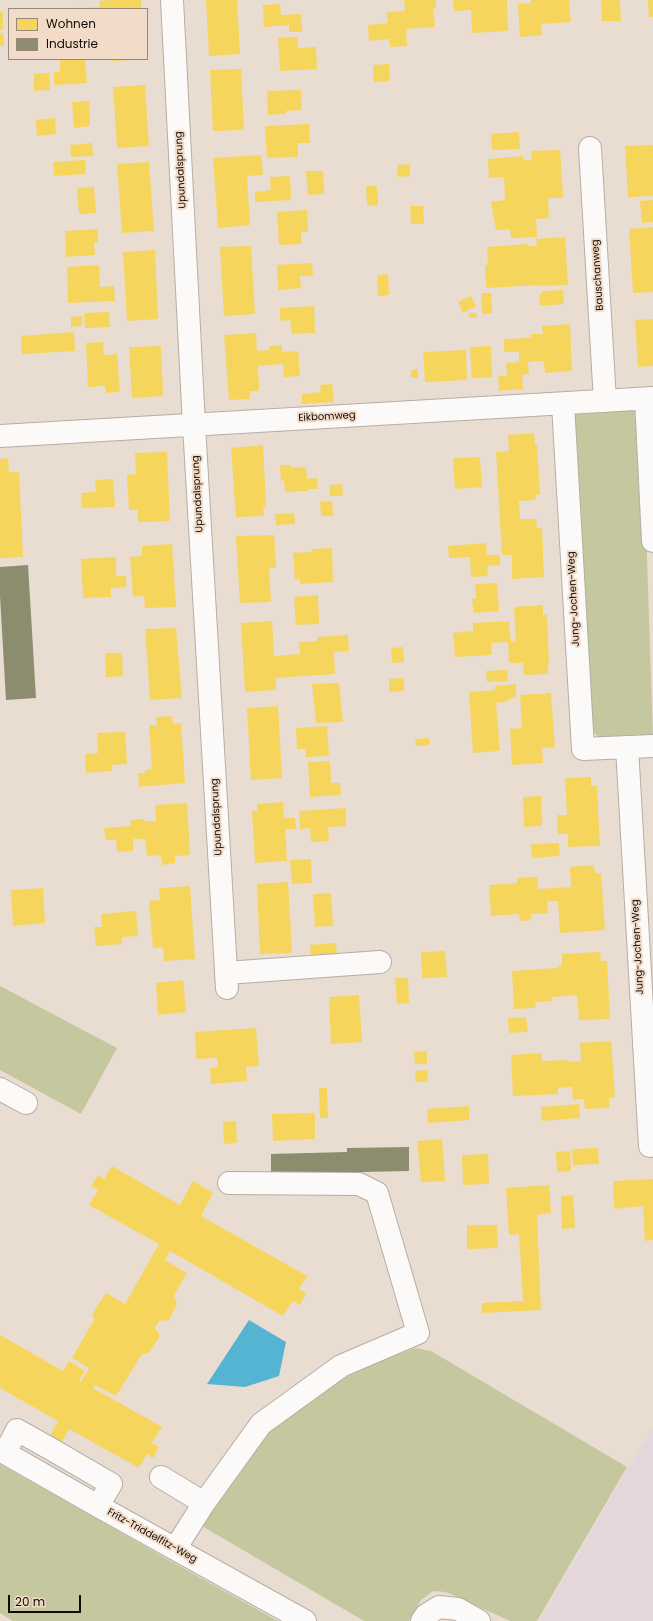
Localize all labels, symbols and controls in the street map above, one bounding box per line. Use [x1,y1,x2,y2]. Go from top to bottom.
legend [8,8,148,60]
text: Wohnen [46,15,96,32]
text: Industrie [46,35,98,52]
street label: Upundalsprung [173,131,189,209]
street label: Bauschanweg [590,239,606,311]
street label: Eikbomweg [298,410,356,424]
street label: Upundalsprung [190,455,206,533]
street label: Jung-Jochen-Weg [566,551,582,647]
street label: Upundalsprung [209,778,225,856]
street label: Jung-Jochen-Weg [630,899,646,995]
street label: Fritz-Triddelfitz-Weg [105,1506,199,1566]
scale bar [10,1587,83,1613]
text: 20 m [15,1593,45,1610]

